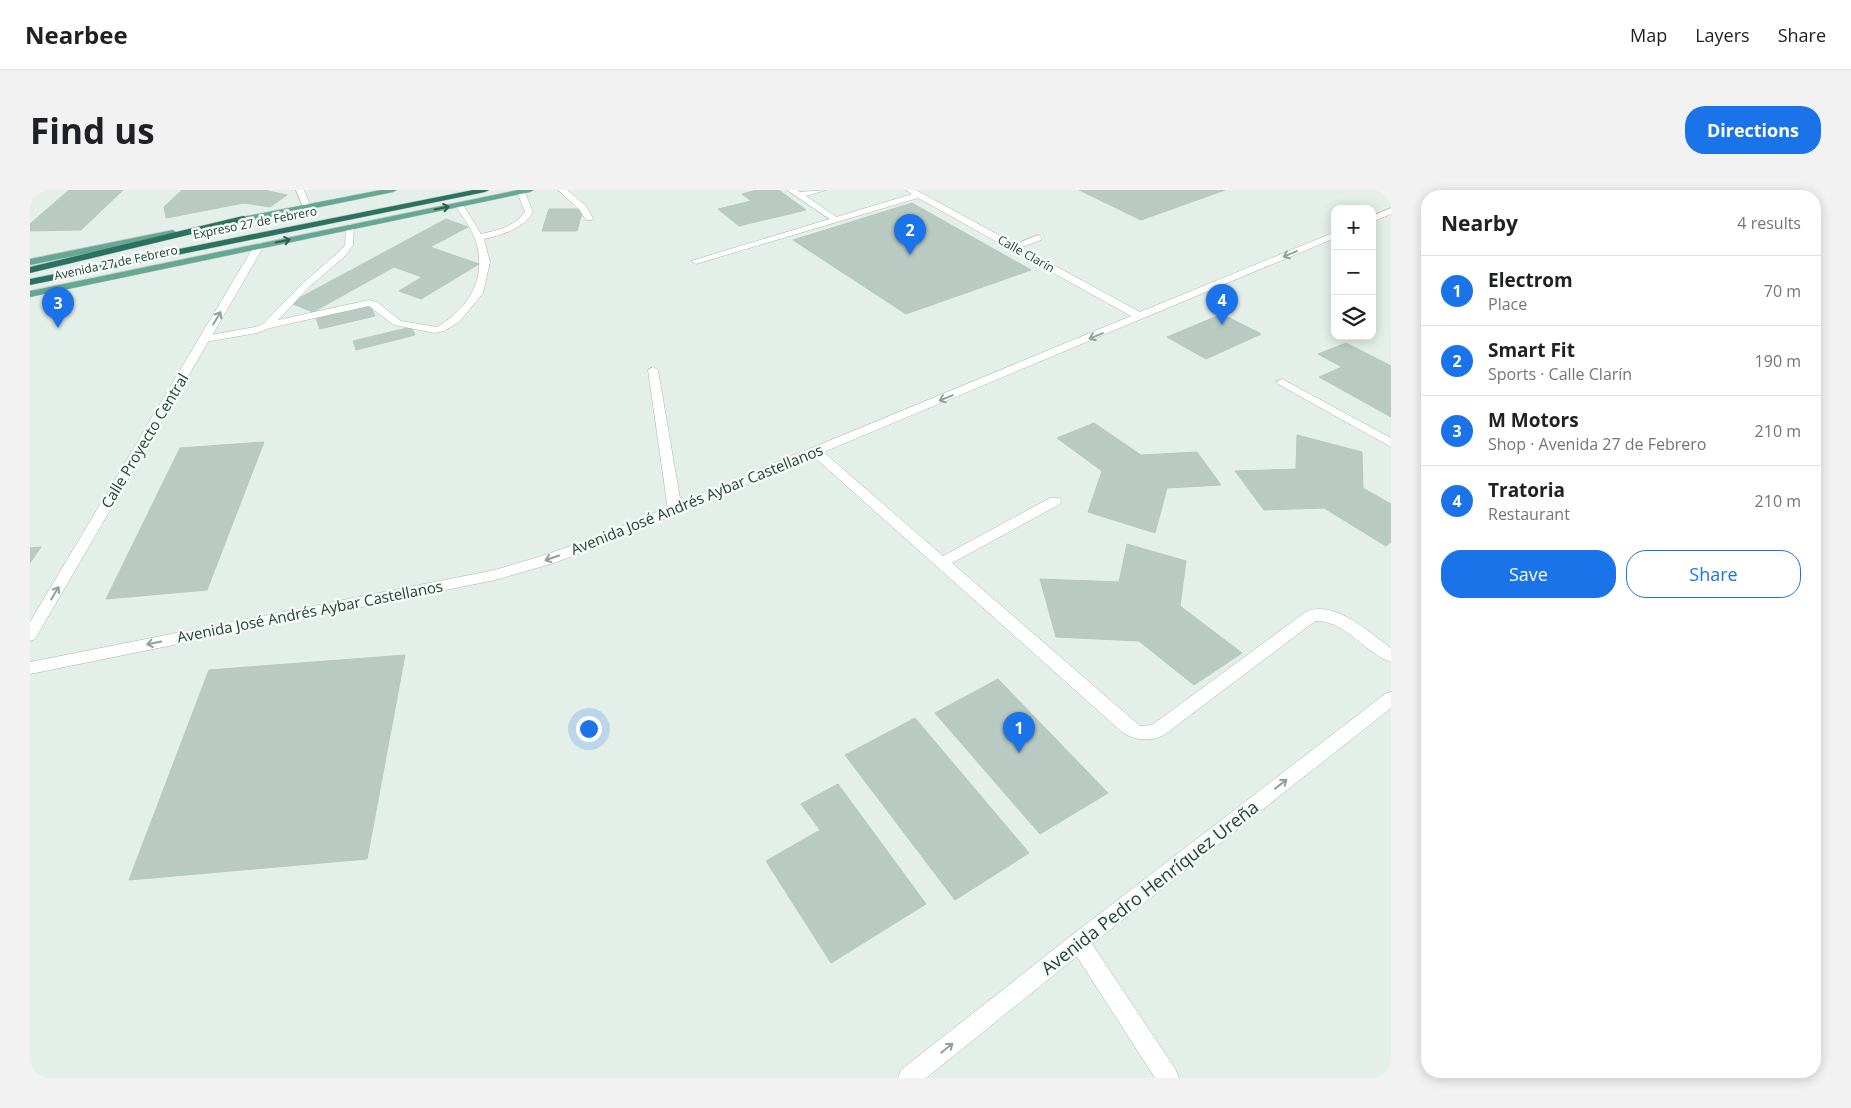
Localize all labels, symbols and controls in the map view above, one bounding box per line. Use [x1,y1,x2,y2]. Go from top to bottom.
text: Nearbee [25,18,128,51]
text: Map [1630,23,1667,47]
text: Layers [1695,23,1750,47]
text: Share [1778,23,1826,47]
button: Directions [1685,106,1821,154]
text: Find us [30,107,155,154]
street label: Expreso 27 de Febrero [191,202,318,243]
one-way arrow [434,203,450,212]
map controls [1331,205,1376,340]
button: + [1331,205,1376,250]
text: Nearby [1441,209,1518,237]
text: 4 results [1737,212,1801,234]
pin: 2 [894,214,926,255]
street label: Calle Clarín [995,231,1058,276]
one-way arrow [275,236,291,245]
street label: Avenida 27 de Febrero [53,241,179,284]
one-way arrow [1283,250,1298,260]
button: − [1331,250,1376,295]
text: Electrom [1488,267,1573,293]
text: 1 [1452,280,1462,302]
text: 70 m [1764,280,1801,302]
pin: 4 [1206,284,1238,325]
pin: 3 [42,287,74,328]
text: Place [1488,293,1527,315]
button: layers [1331,295,1376,340]
one-way arrow [213,311,223,325]
one-way arrow [1089,331,1104,341]
text: Smart Fit [1488,337,1575,363]
text: 2 [1452,350,1462,372]
text: 190 m [1755,350,1801,372]
text: Sports · Calle Clarín [1488,363,1632,385]
street label: Calle Proyecto Central [96,369,192,512]
one-way arrow [939,393,954,403]
text: M Motors [1488,407,1579,433]
text: 3 [1452,420,1462,442]
text: 210 m [1755,420,1801,442]
text: Shop · Avenida 27 de Febrero [1488,433,1706,455]
street label: Avenida José Andrés Aybar Castellanos [568,439,826,559]
text: Tratoria [1488,477,1565,503]
text: 4 [1452,490,1462,512]
text: 210 m [1755,490,1801,512]
text: Restaurant [1488,503,1570,525]
button: Save [1441,550,1616,598]
button: Share [1626,550,1801,598]
one-way arrow [545,554,561,563]
street label: Avenida José Andrés Aybar Castellanos [175,575,444,647]
one-way arrow [50,587,60,601]
one-way arrow [147,639,163,649]
pin: 1 [1003,712,1035,753]
your location [576,716,602,742]
one-way arrow [1274,779,1287,790]
street label: Avenida Pedro Henríquez Ureña [1036,795,1263,980]
one-way arrow [941,1042,954,1053]

